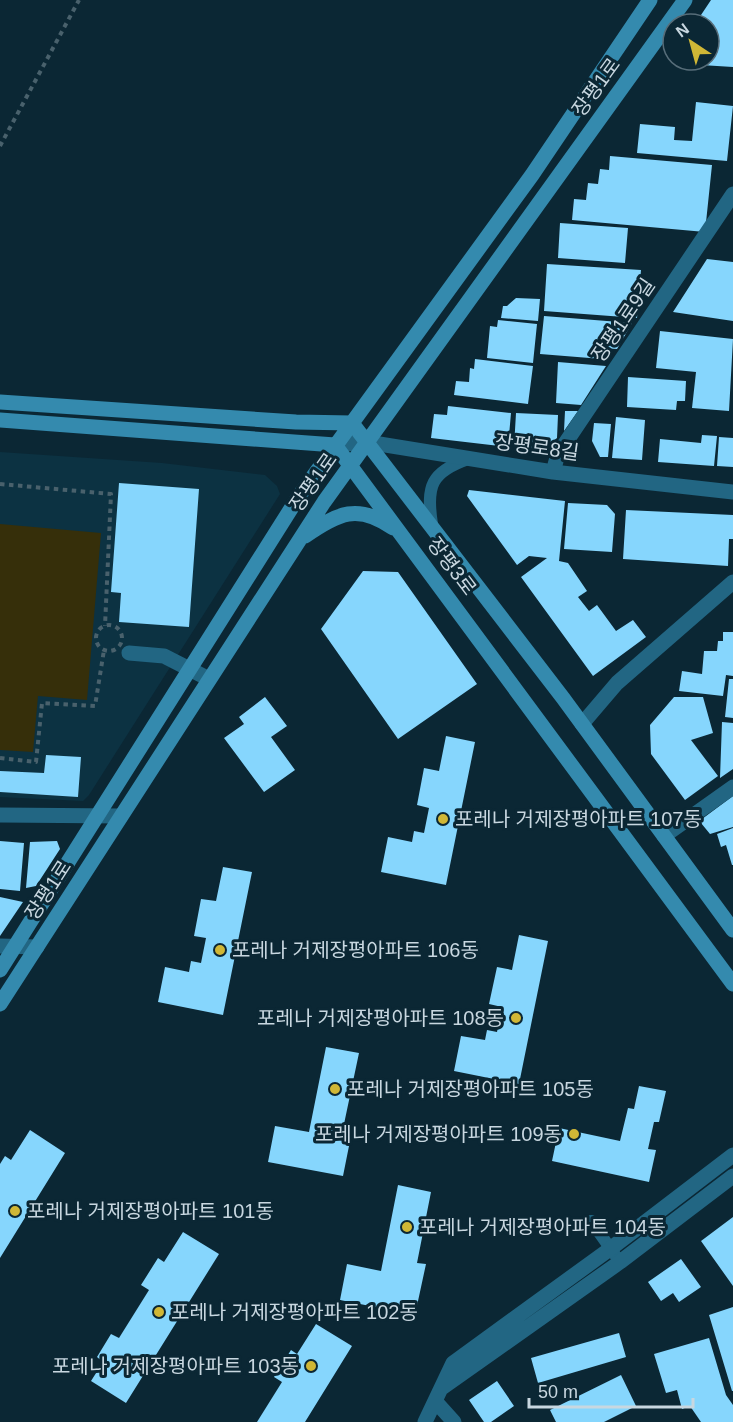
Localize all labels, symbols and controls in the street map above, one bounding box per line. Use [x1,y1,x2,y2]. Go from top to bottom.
north arrow [661,12,721,72]
text: N [673,20,692,41]
street label: 장평1로 [568,54,624,120]
street label: 장평1로9길 [587,274,659,366]
street label: 장평로8길 [494,430,580,464]
street label: 장평1로 [285,449,341,515]
street label: 장평3로 [423,533,481,599]
place label: 포레나 거제장평아파트 107동 [455,808,702,830]
marker: 포레나 거제장평아파트 107동 [436,812,450,826]
street label: 장평1로 [21,856,75,924]
place label: 포레나 거제장평아파트 106동 [232,939,479,961]
marker: 포레나 거제장평아파트 106동 [213,943,227,957]
place label: 포레나 거제장평아파트 108동 [257,1007,504,1029]
marker: 포레나 거제장평아파트 108동 [509,1011,523,1025]
place label: 포레나 거제장평아파트 105동 [347,1078,594,1100]
marker: 포레나 거제장평아파트 105동 [328,1082,342,1096]
place label: 포레나 거제장평아파트 109동 [315,1123,562,1145]
marker: 포레나 거제장평아파트 109동 [567,1127,581,1141]
place label: 포레나 거제장평아파트 101동 [27,1200,274,1222]
marker: 포레나 거제장평아파트 101동 [8,1204,22,1218]
place label: 포레나 거제장평아파트 104동 [419,1216,666,1238]
marker: 포레나 거제장평아파트 104동 [400,1220,414,1234]
place label: 포레나 거제장평아파트 102동 [171,1301,418,1323]
marker: 포레나 거제장평아파트 102동 [152,1305,166,1319]
place label: 포레나 거제장평아파트 103동 [52,1355,299,1377]
marker: 포레나 거제장평아파트 103동 [304,1359,318,1373]
scale bar [529,1371,692,1409]
text: 50 m [538,1382,578,1402]

